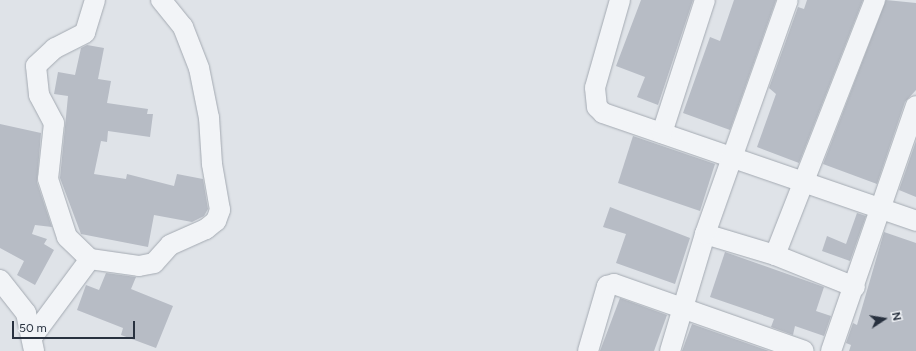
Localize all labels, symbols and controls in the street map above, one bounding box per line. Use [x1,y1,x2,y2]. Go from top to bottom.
north arrow [864,299,904,339]
text: N [889,311,903,322]
scale bar [14,313,137,339]
text: 50 m [19,321,47,335]

